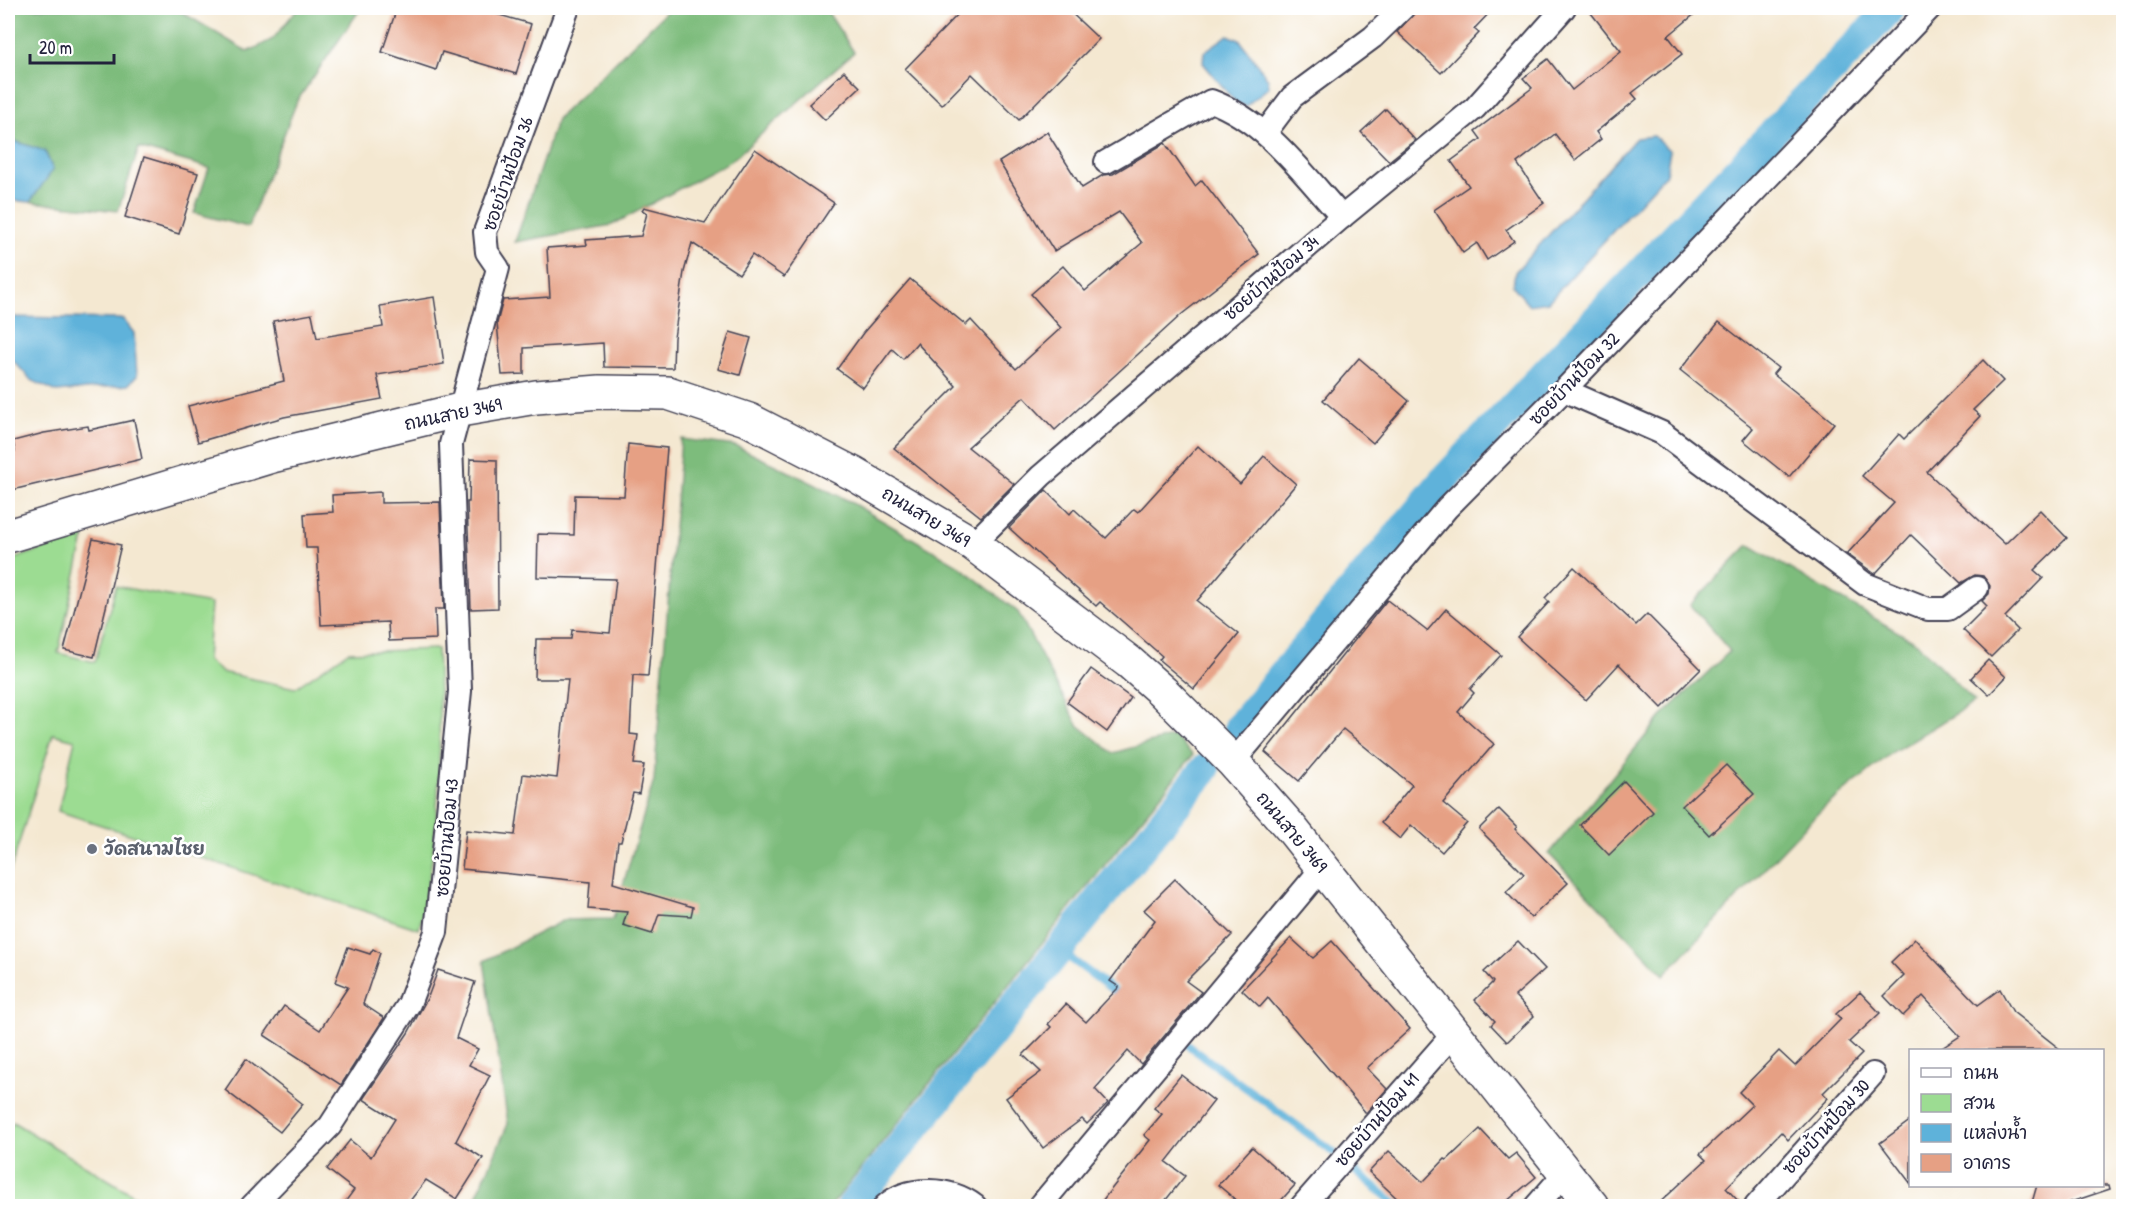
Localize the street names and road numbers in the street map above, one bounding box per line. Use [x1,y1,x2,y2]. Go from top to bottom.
street label: ซอยบ้านป้อม 36 [476,113,539,234]
street label: ซอยบ้านป้อม 34 [1218,229,1324,326]
street label: ซอยบ้านป้อม 32 [1523,326,1625,431]
street label: ถนนสาย 3469 [402,391,504,436]
street label: ถนนสาย 3469 [877,480,976,553]
street label: ซอยบ้านป้อม 43 [429,778,464,898]
street label: ถนนสาย 3469 [1251,786,1334,878]
street label: ซอยบ้านป้อม 41 [1329,1067,1425,1172]
street label: ซอยบ้านป้อม 30 [1776,1074,1875,1180]

